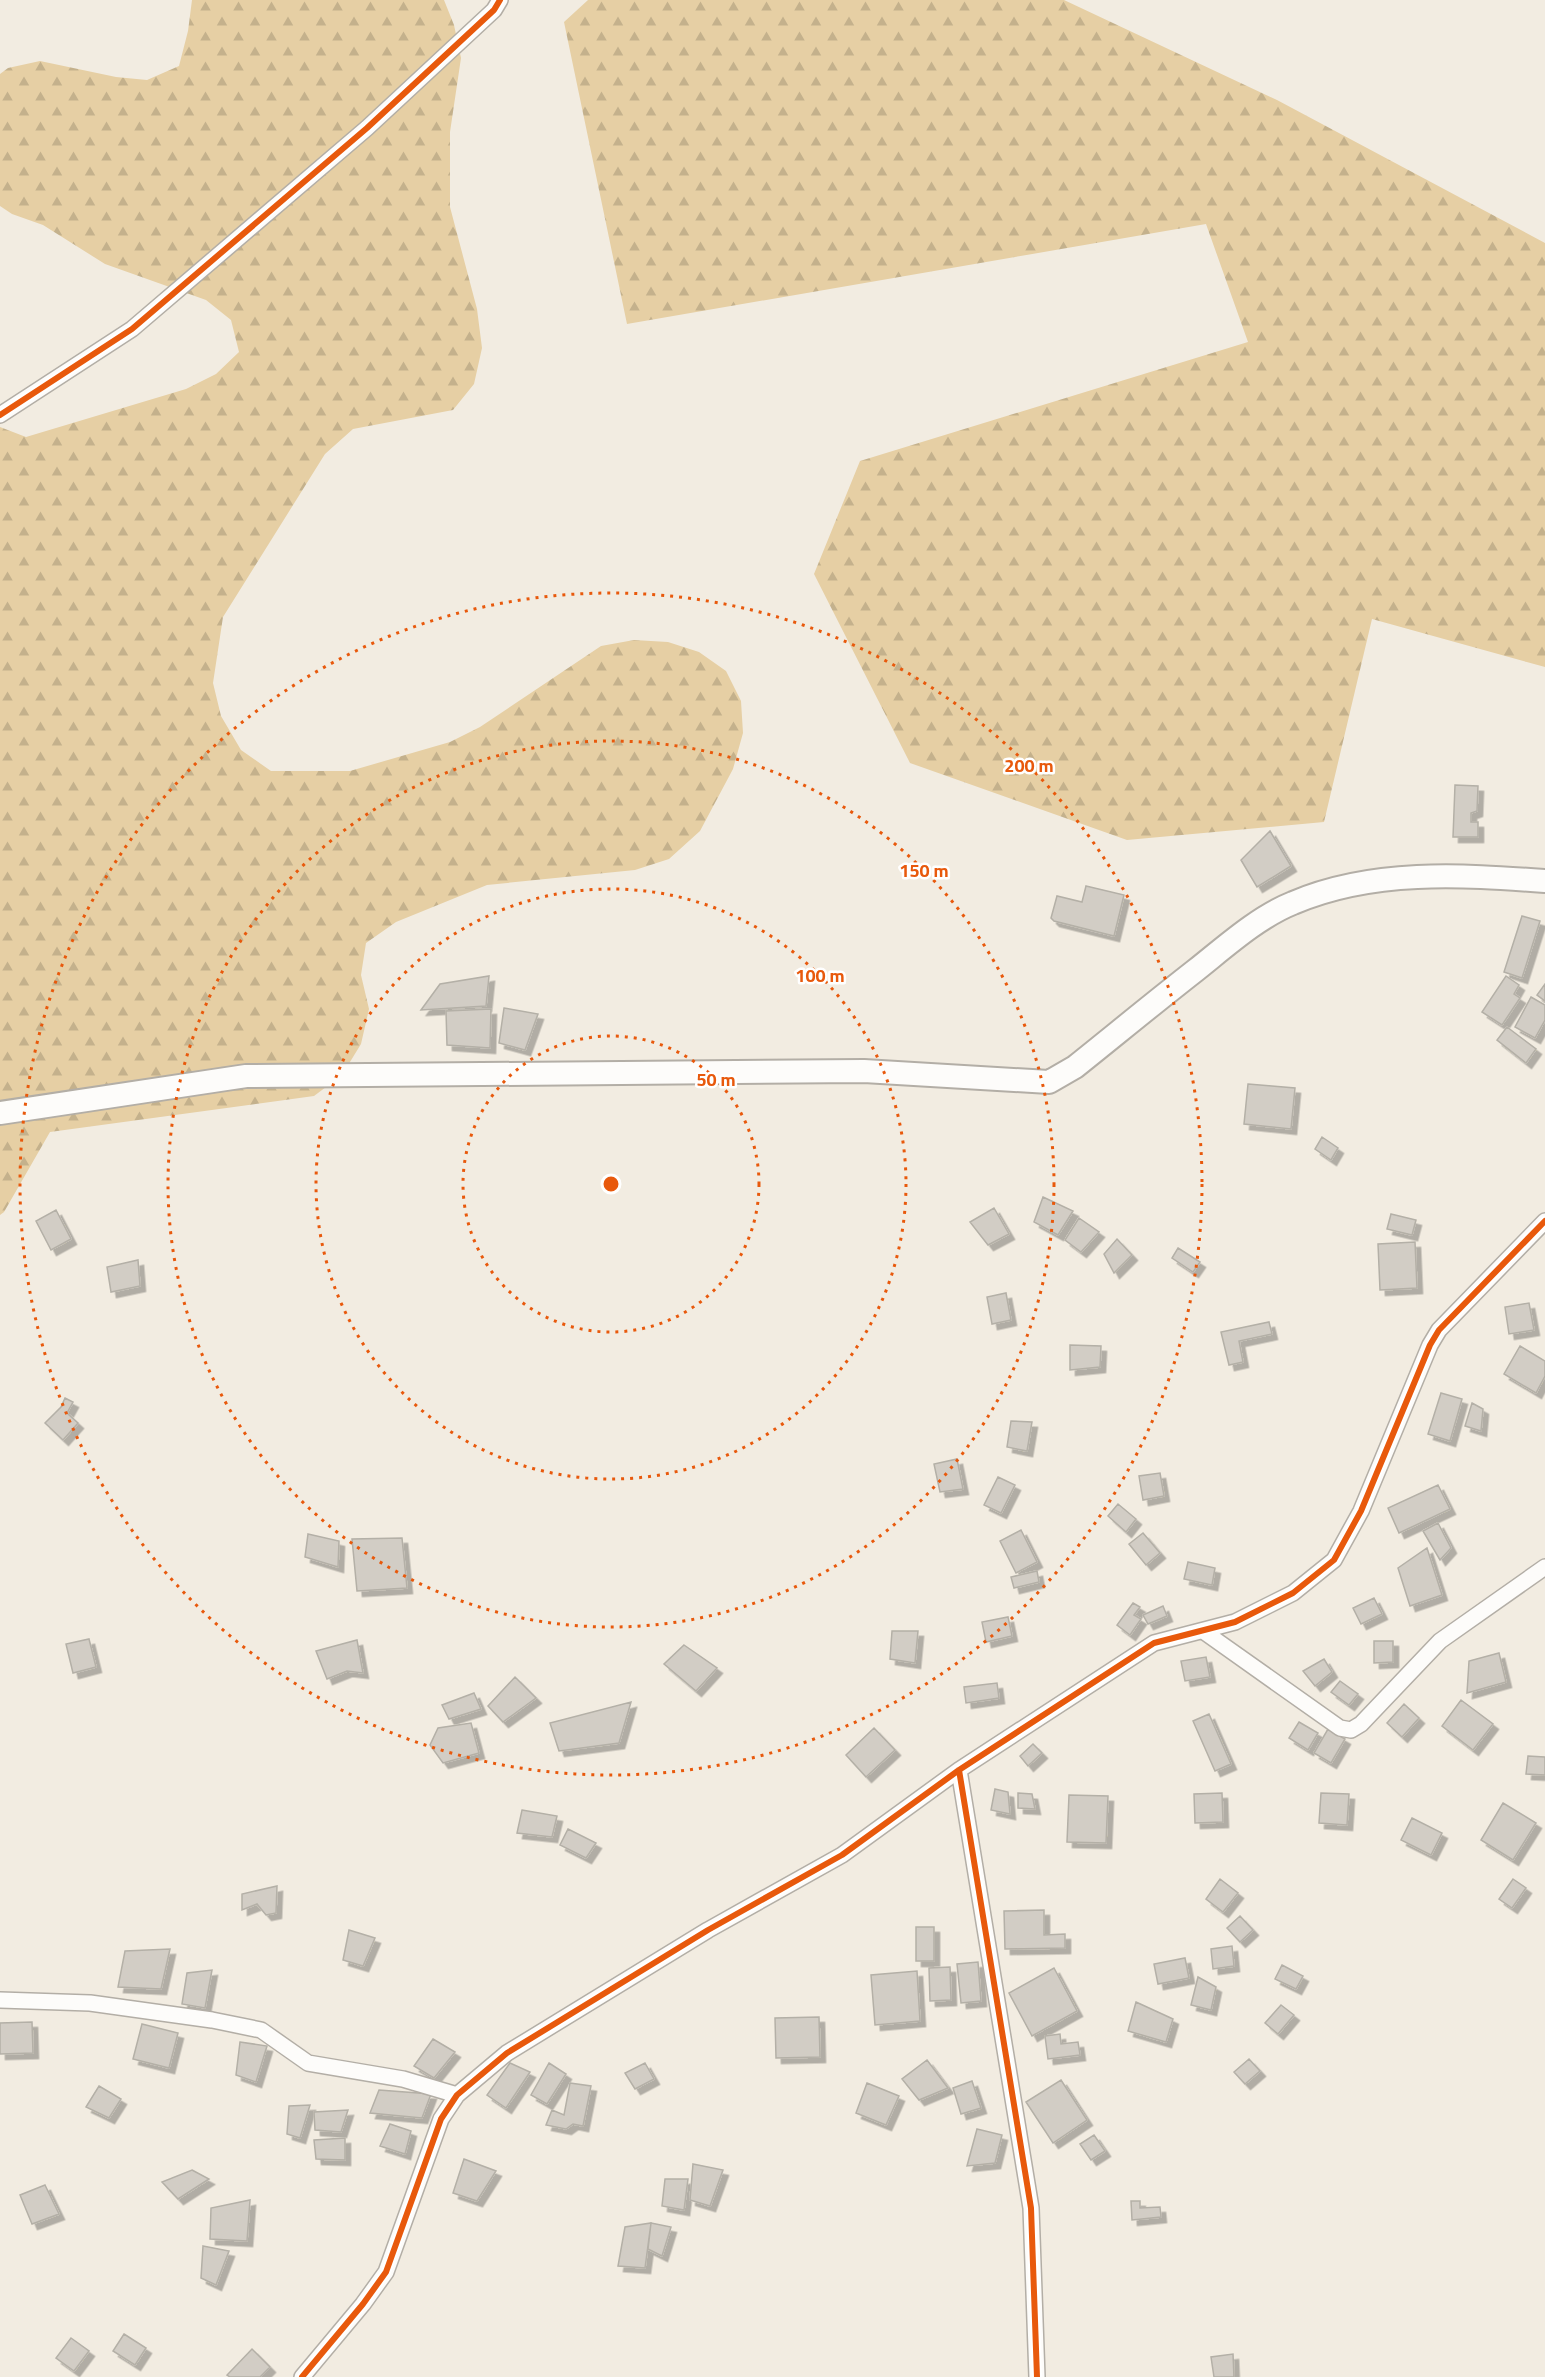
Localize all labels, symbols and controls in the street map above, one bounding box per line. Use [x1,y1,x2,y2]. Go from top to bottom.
text: 200 m [1004,752,1054,779]
text: 150 m [899,857,949,884]
text: 100 m [795,962,845,989]
text: 50 m [696,1066,736,1093]
centre of rings [601,1174,621,1194]

